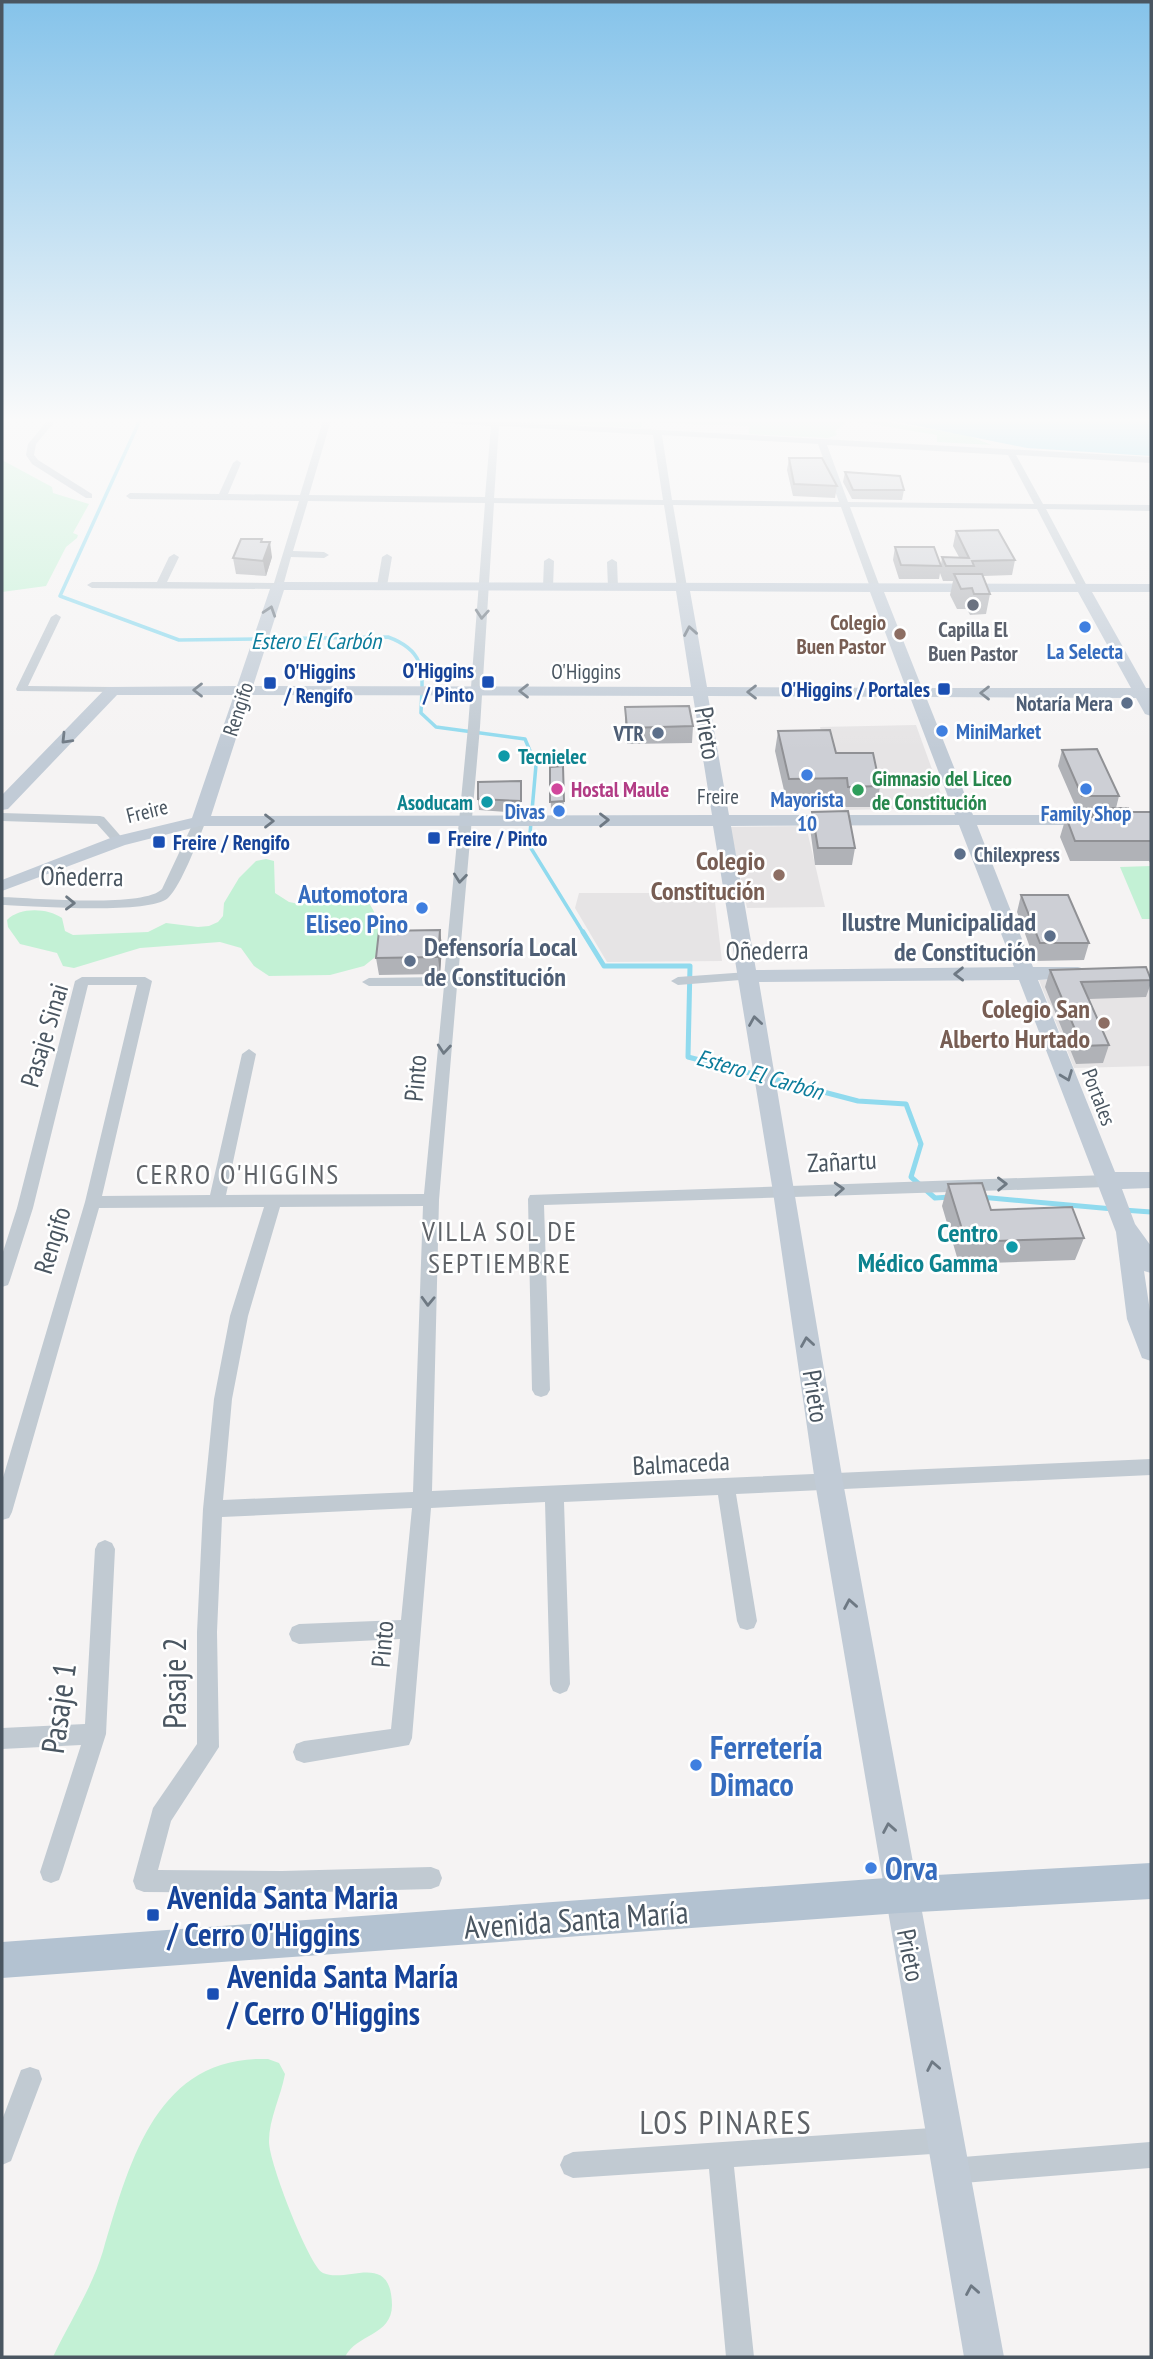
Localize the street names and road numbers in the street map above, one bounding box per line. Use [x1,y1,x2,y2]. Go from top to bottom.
street label: O'Higgins [551,658,621,685]
street label: Rengifo [217,679,259,739]
street label: Prieto [688,704,728,762]
street label: Freire [697,783,739,810]
street label: Freire [123,793,171,829]
street label: Oñederra [40,859,124,893]
street label: Oñederra [725,933,809,967]
street label: Pasaje Sinai [13,979,75,1091]
street label: Pinto [397,1053,433,1103]
street label: Portales [1076,1065,1122,1129]
street label: Zañartu [806,1143,878,1179]
street label: Rengifo [26,1203,78,1277]
street label: Prieto [796,1367,836,1425]
street label: Balmaceda [632,1444,730,1482]
street label: Pinto [364,1619,400,1669]
street label: Pasaje 2 [153,1637,195,1729]
street label: Pasaje 1 [31,1660,85,1756]
street label: Avenida Santa María [462,1890,690,1948]
street label: Prieto [890,1926,932,1984]

